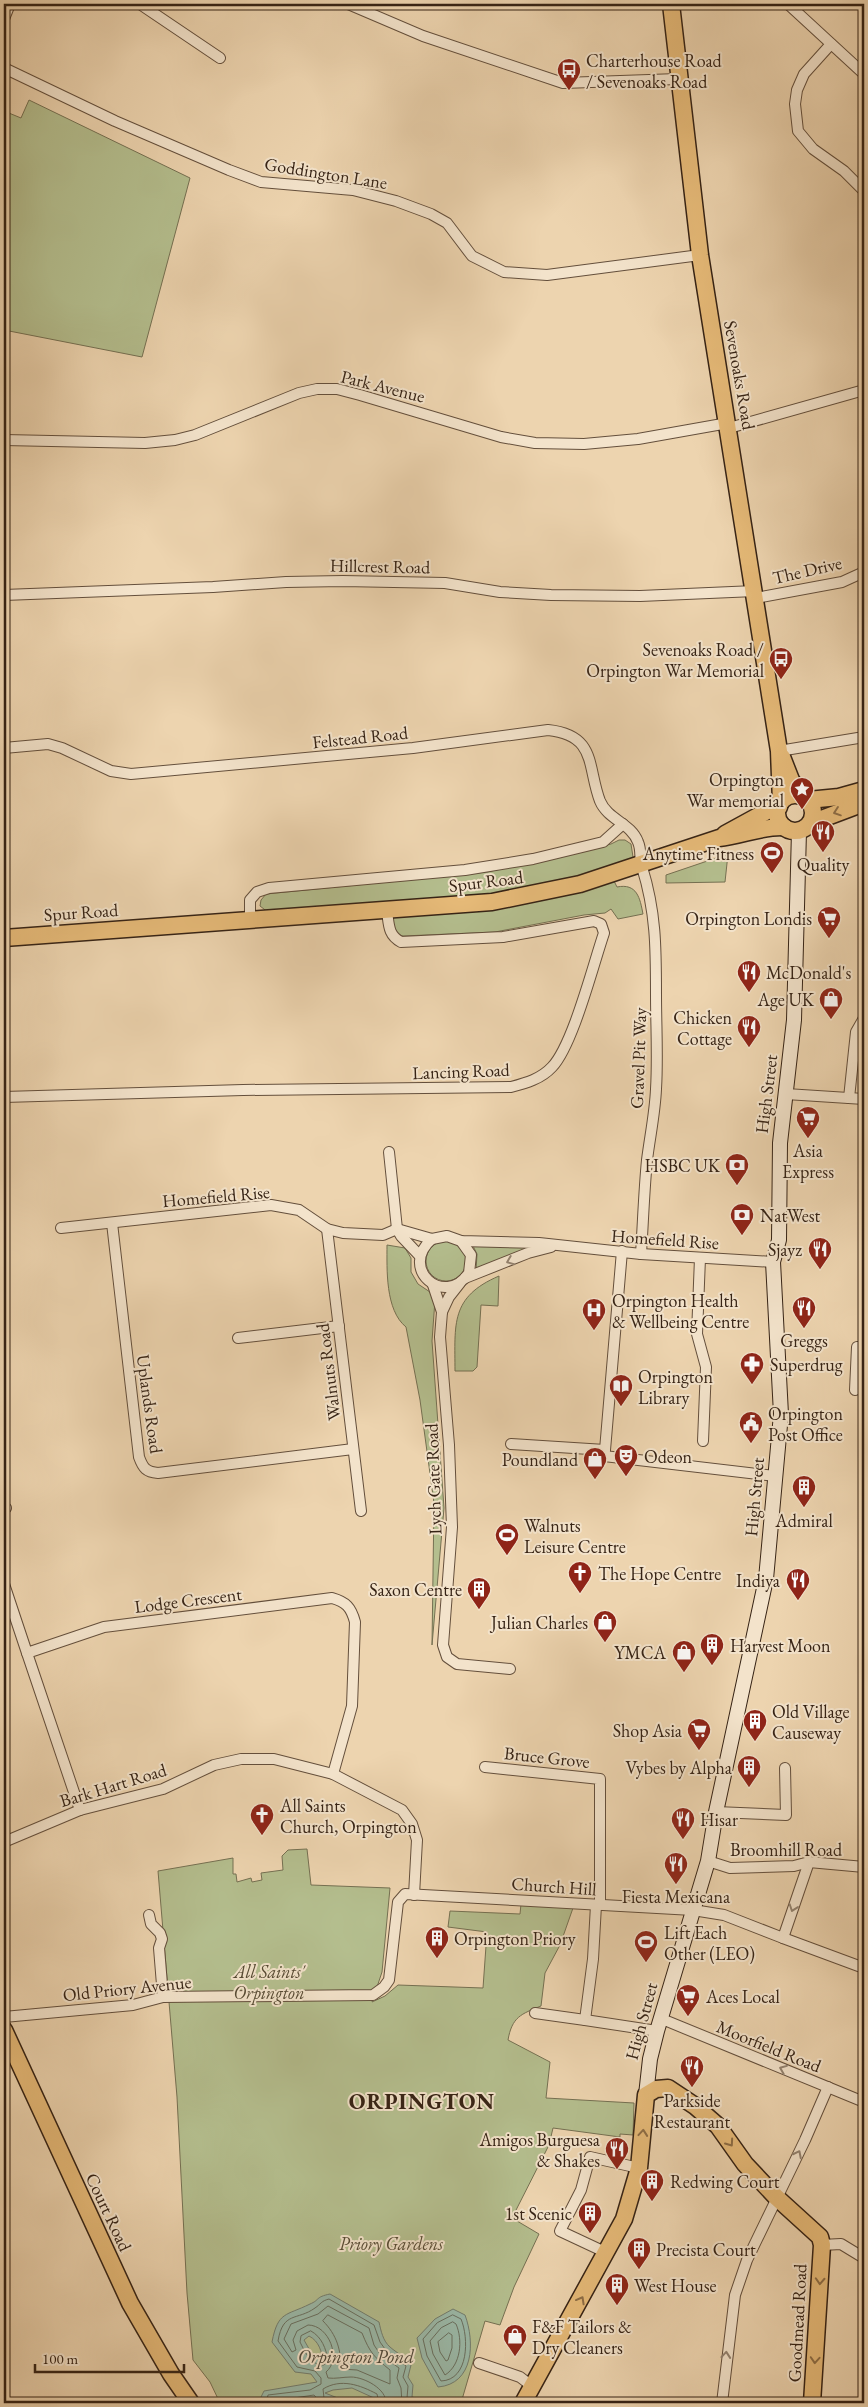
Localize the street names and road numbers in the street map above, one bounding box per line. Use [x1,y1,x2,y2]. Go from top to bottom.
street label: Goddington Lane [263,152,389,194]
street label: Sevenoaks Road [719,319,761,432]
street label: Park Avenue [339,364,427,408]
street label: The Drive [770,551,844,589]
street label: Hillcrest Road [330,554,431,578]
street label: Felstead Road [311,720,410,753]
street label: Spur Road [448,865,525,897]
street label: Spur Road [43,898,120,926]
street label: Gravel Pit Way [625,1007,651,1109]
street label: High Street [750,1053,782,1135]
street label: Lancing Road [412,1058,511,1084]
street label: Homefield Rise [161,1180,271,1212]
street label: Homefield Rise [610,1224,720,1254]
street label: Walnuts Road [311,1321,345,1422]
street label: Uplands Road [132,1353,168,1456]
street label: Lych Gate Road [420,1422,446,1535]
street label: High Street [739,1456,769,1537]
street label: Lodge Crescent [133,1582,243,1618]
street label: Bruce Grove [503,1741,591,1773]
street label: Bark Hart Road [57,1758,170,1812]
street label: Broomhill Road [730,1838,843,1861]
street label: Church Hill [511,1872,597,1900]
street label: Old Priory Avenue [62,1970,192,2006]
street label: High Street [620,1979,662,2062]
street label: Moorfield Road [713,2015,825,2078]
street label: Court Road [81,2169,138,2256]
street label: Goodmead Road [782,2262,812,2383]

